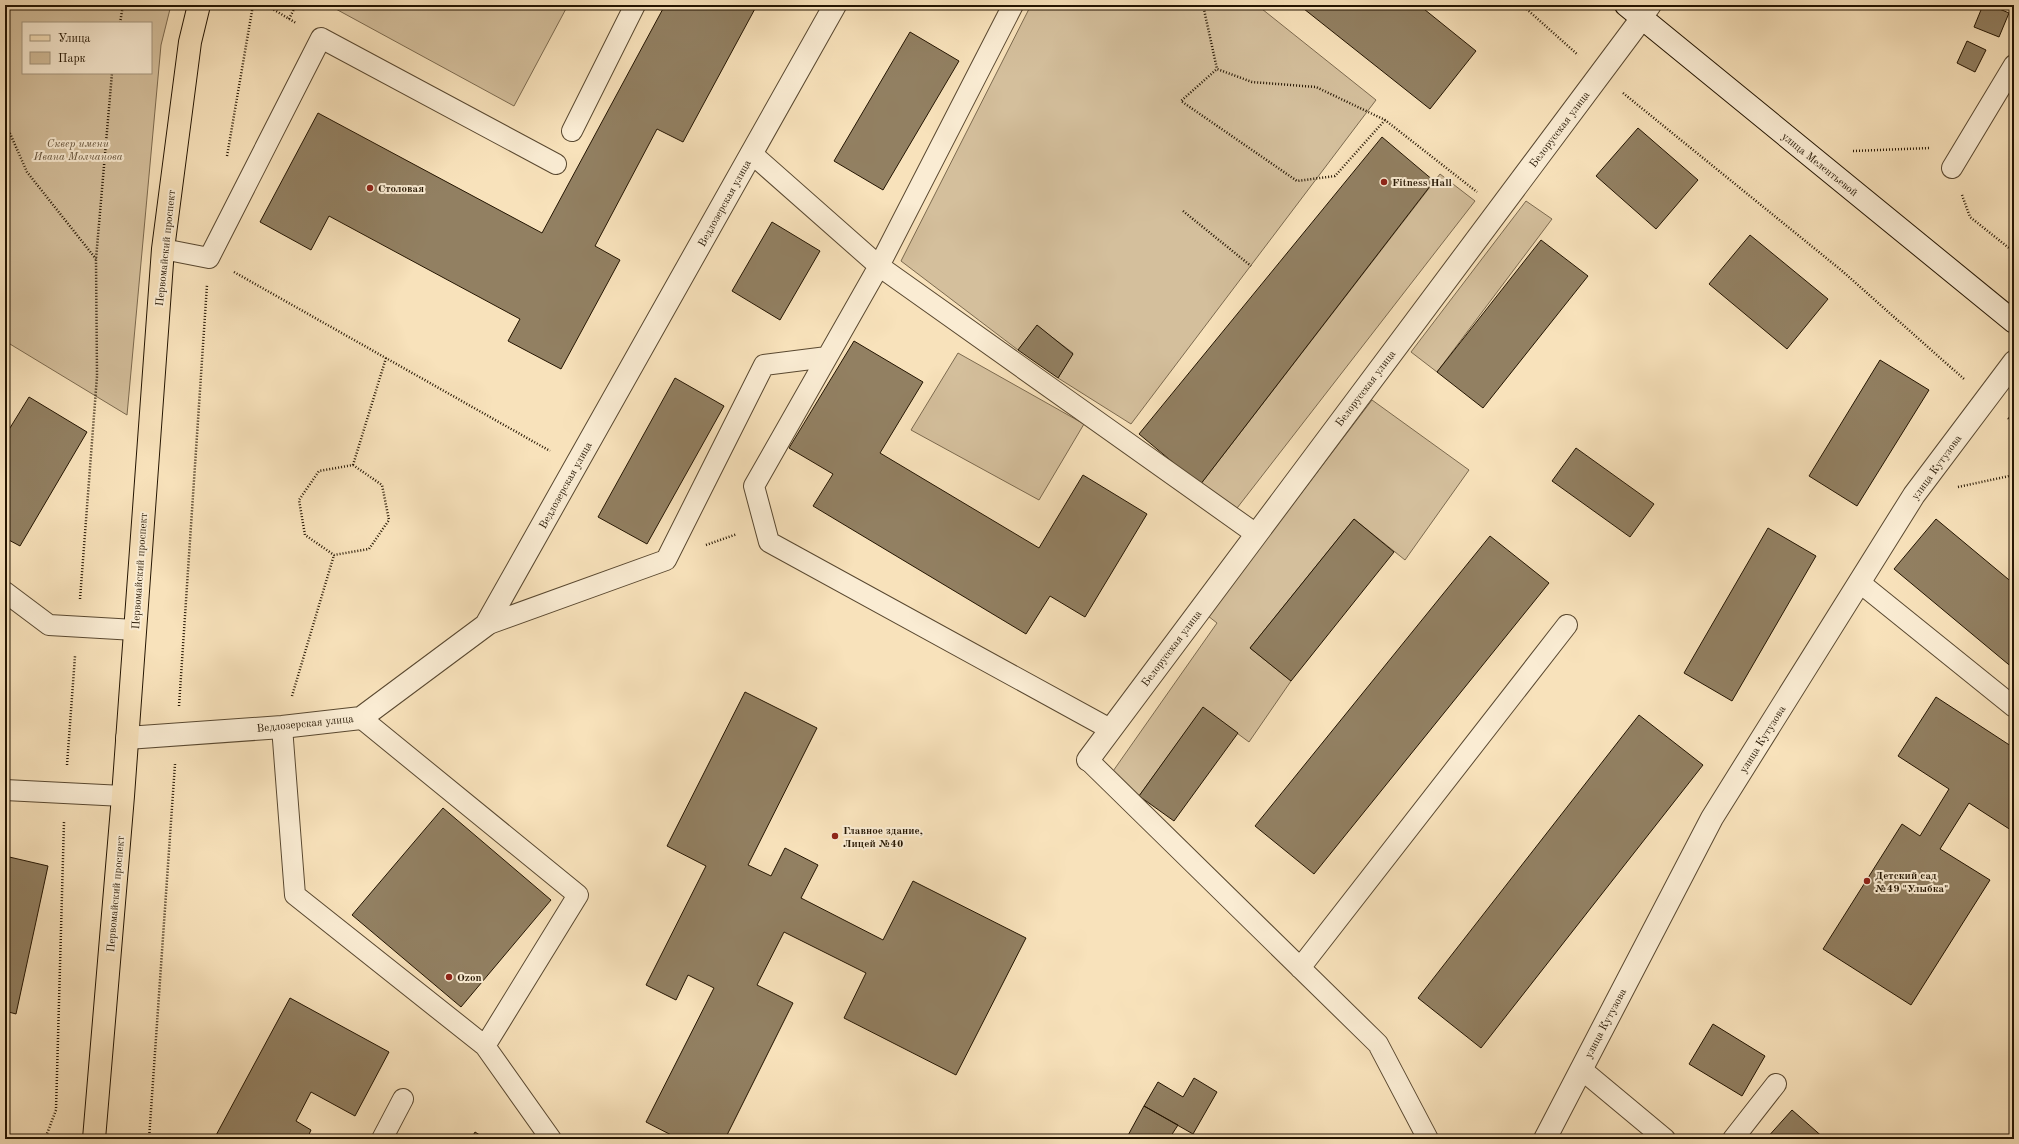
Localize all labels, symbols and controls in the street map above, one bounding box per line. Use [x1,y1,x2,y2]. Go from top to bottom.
legend [22,22,152,74]
text: Улица [58,33,91,45]
text: Парк [58,53,86,65]
street label: Белорусская улица [1528,89,1593,170]
street label: улица Мелентьевой [1779,131,1859,199]
park label: Сквер имени Ивана Молчанова [32,139,123,163]
street label: Ведлозерская улица [697,158,754,249]
marker: Fitness Hall [1379,177,1389,187]
place label: Fitness Hall [1392,178,1453,189]
marker: Столовая [365,183,375,193]
place label: Столовая [378,184,424,195]
street label: Первомайский проспект [155,189,178,307]
street label: Белорусская улица [1334,348,1399,429]
street label: улица Кутузова [1910,433,1965,502]
street label: Ведлозерская улица [538,440,595,531]
street label: Первомайский проспект [131,512,150,630]
street label: Белорусская улица [1140,608,1205,689]
street label: улица Кутузова [1738,704,1789,775]
street label: Ведлозерская улица [256,714,355,735]
place label: Главное здание, Лицей №40 [843,826,923,850]
marker: Главное здание, Лицей №40 [830,831,840,841]
street label: Первомайский проспект [106,835,127,953]
place label: Детский сад №49 "Улыбка" [1875,871,1948,895]
marker: Детский сад №49 "Улыбка" [1862,876,1872,886]
marker: Ozon [444,972,454,982]
place label: Ozon [457,973,482,984]
street label: улица Кутузова [1583,987,1630,1060]

